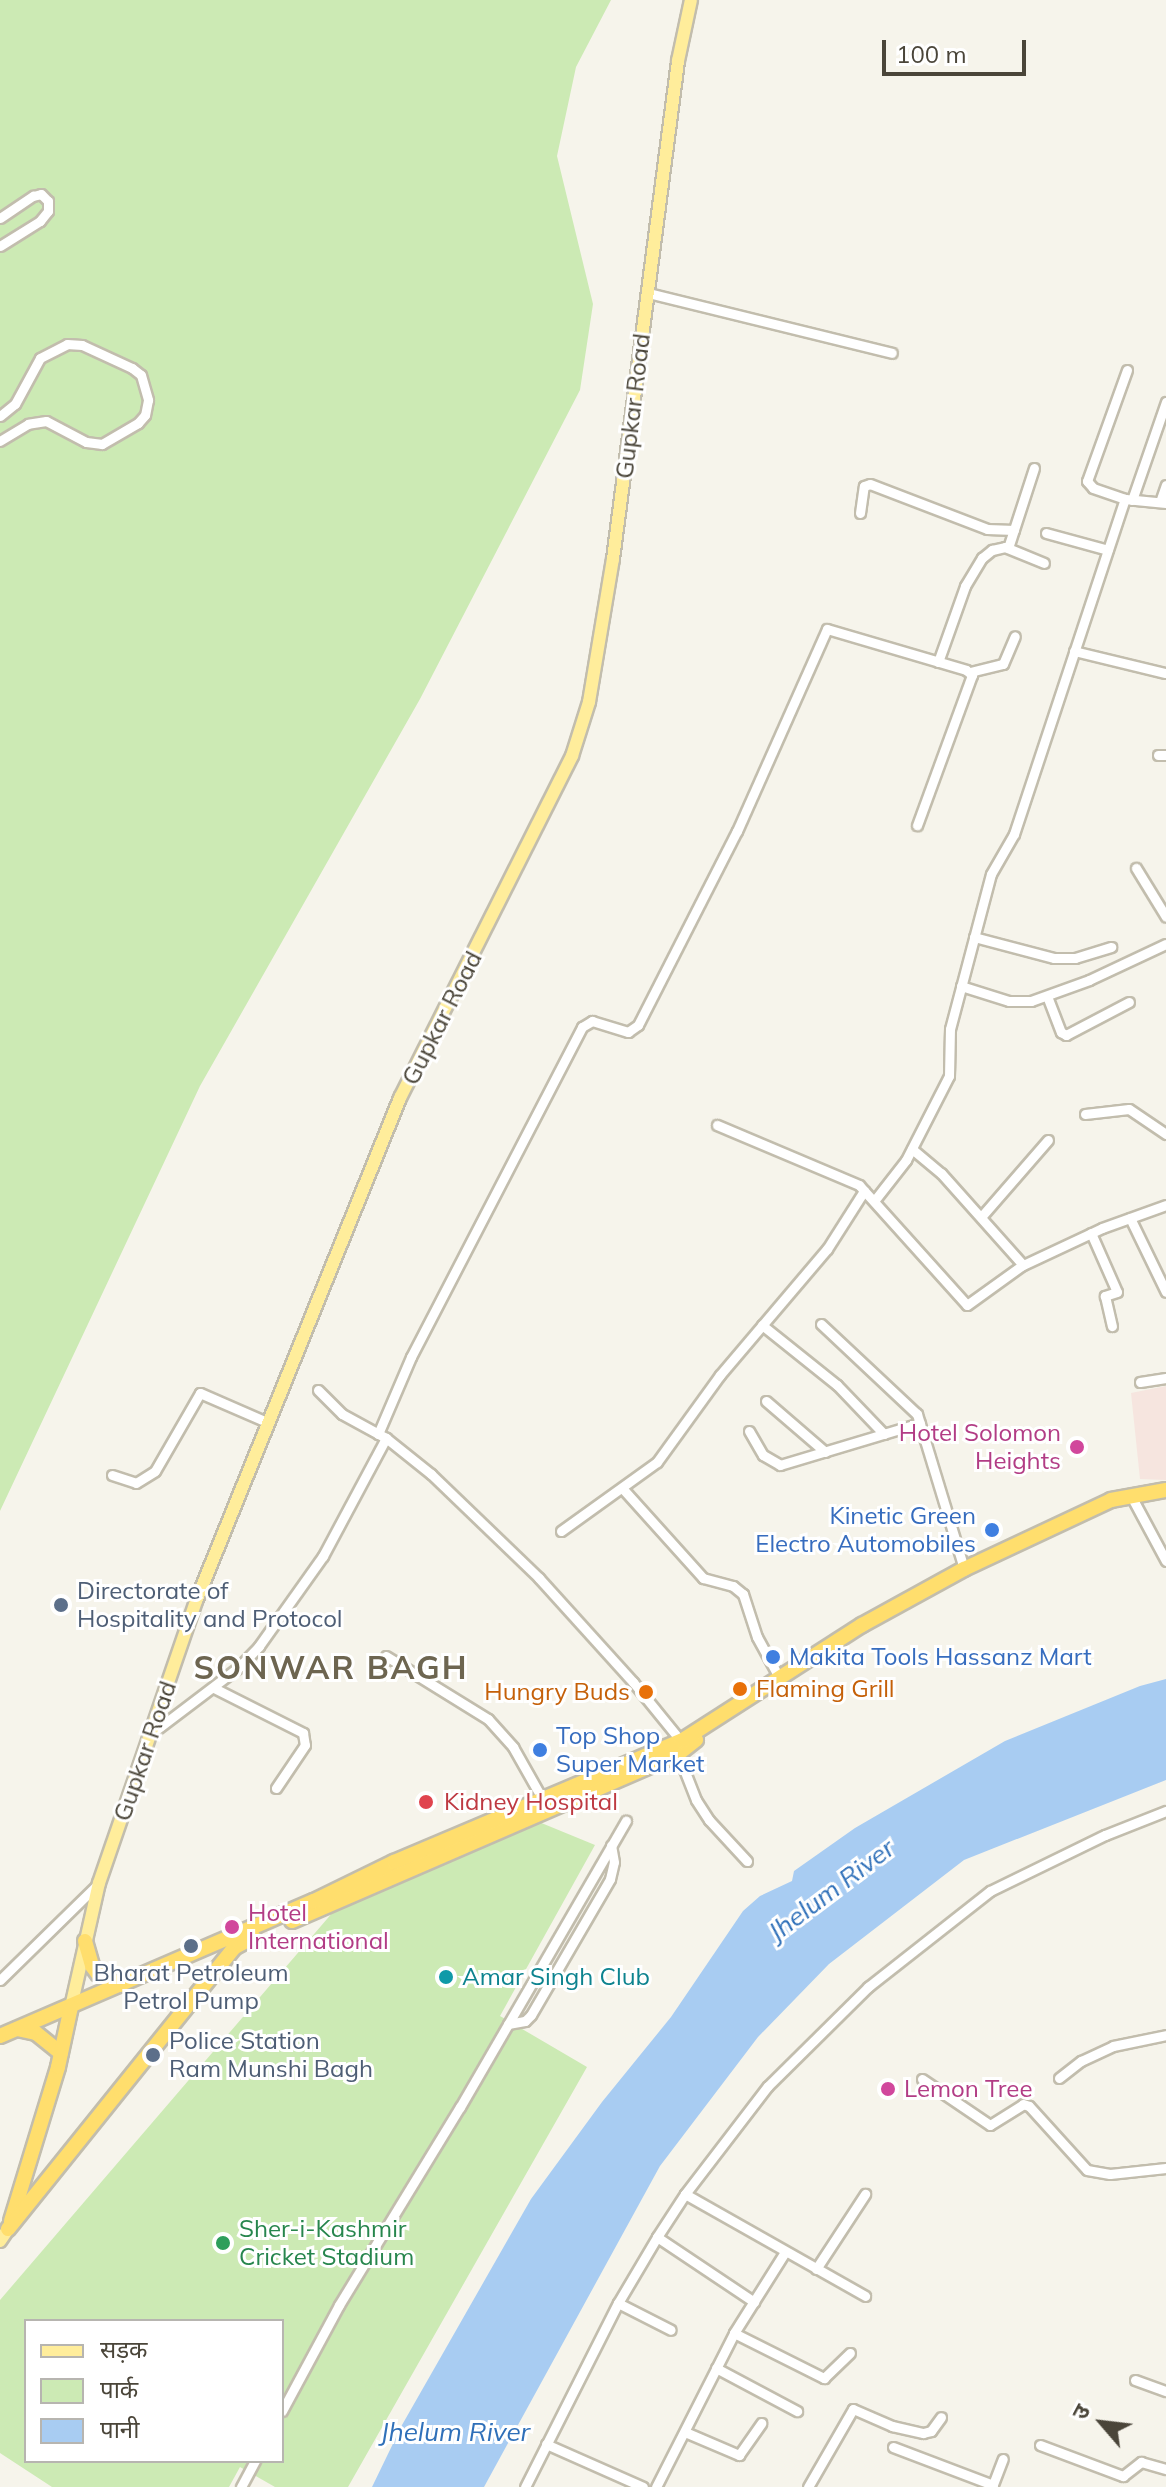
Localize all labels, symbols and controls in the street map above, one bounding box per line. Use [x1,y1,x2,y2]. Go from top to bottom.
scale bar [886,24,1030,74]
text: 100 m [896,39,967,69]
street label: Gupkar Road [610,332,656,480]
street label: Gupkar Road [396,946,488,1090]
place label: Hotel Solomon Heights [899,1419,1061,1475]
marker: Hotel Solomon Heights [1068,1438,1086,1456]
place label: Kinetic Green Electro Automobiles [755,1502,976,1558]
marker: Kinetic Green Electro Automobiles [983,1521,1001,1539]
place label: Directorate of Hospitality and Protocol [77,1577,343,1633]
marker: Directorate of Hospitality and Protocol [52,1596,70,1614]
place label: Makita Tools Hassanz Mart [789,1643,1092,1671]
district label: SONWAR BAGH [193,1648,469,1686]
marker: Makita Tools Hassanz Mart [764,1648,782,1666]
place label: Flaming Grill [756,1675,895,1703]
street label: Gupkar Road [108,1677,182,1825]
place label: Hungry Buds [484,1678,630,1706]
marker: Flaming Grill [731,1680,749,1698]
marker: Hungry Buds [637,1683,655,1701]
place label: Top Shop Super Market [556,1722,704,1778]
marker: Top Shop Super Market [531,1741,549,1759]
place label: Kidney Hospital [444,1788,618,1816]
marker: Kidney Hospital [415,1791,437,1813]
water label: Jhelum River [762,1832,900,1948]
place label: Hotel International [248,1899,389,1955]
marker: Hotel International [223,1918,241,1936]
marker: Bharat Petroleum Petrol Pump [182,1937,200,1955]
place label: Bharat Petroleum Petrol Pump [94,1959,288,2015]
place label: Amar Singh Club [462,1963,650,1991]
marker: Amar Singh Club [437,1968,455,1986]
place label: Police Station Ram Munshi Bagh [169,2027,373,2083]
marker: Police Station Ram Munshi Bagh [144,2046,162,2064]
place label: Lemon Tree [904,2075,1032,2103]
marker: Lemon Tree [879,2080,897,2098]
place label: Sher-i-Kashmir Cricket Stadium [239,2215,414,2271]
marker: Sher-i-Kashmir Cricket Stadium [214,2234,232,2252]
legend [24,2319,284,2463]
text: सड़क [100,2334,148,2364]
text: पार्क [100,2374,138,2404]
north arrow [1062,2383,1142,2463]
text: उ [1065,2399,1096,2424]
text: पानी [100,2414,139,2444]
water label: Jhelum River [380,2416,530,2448]

